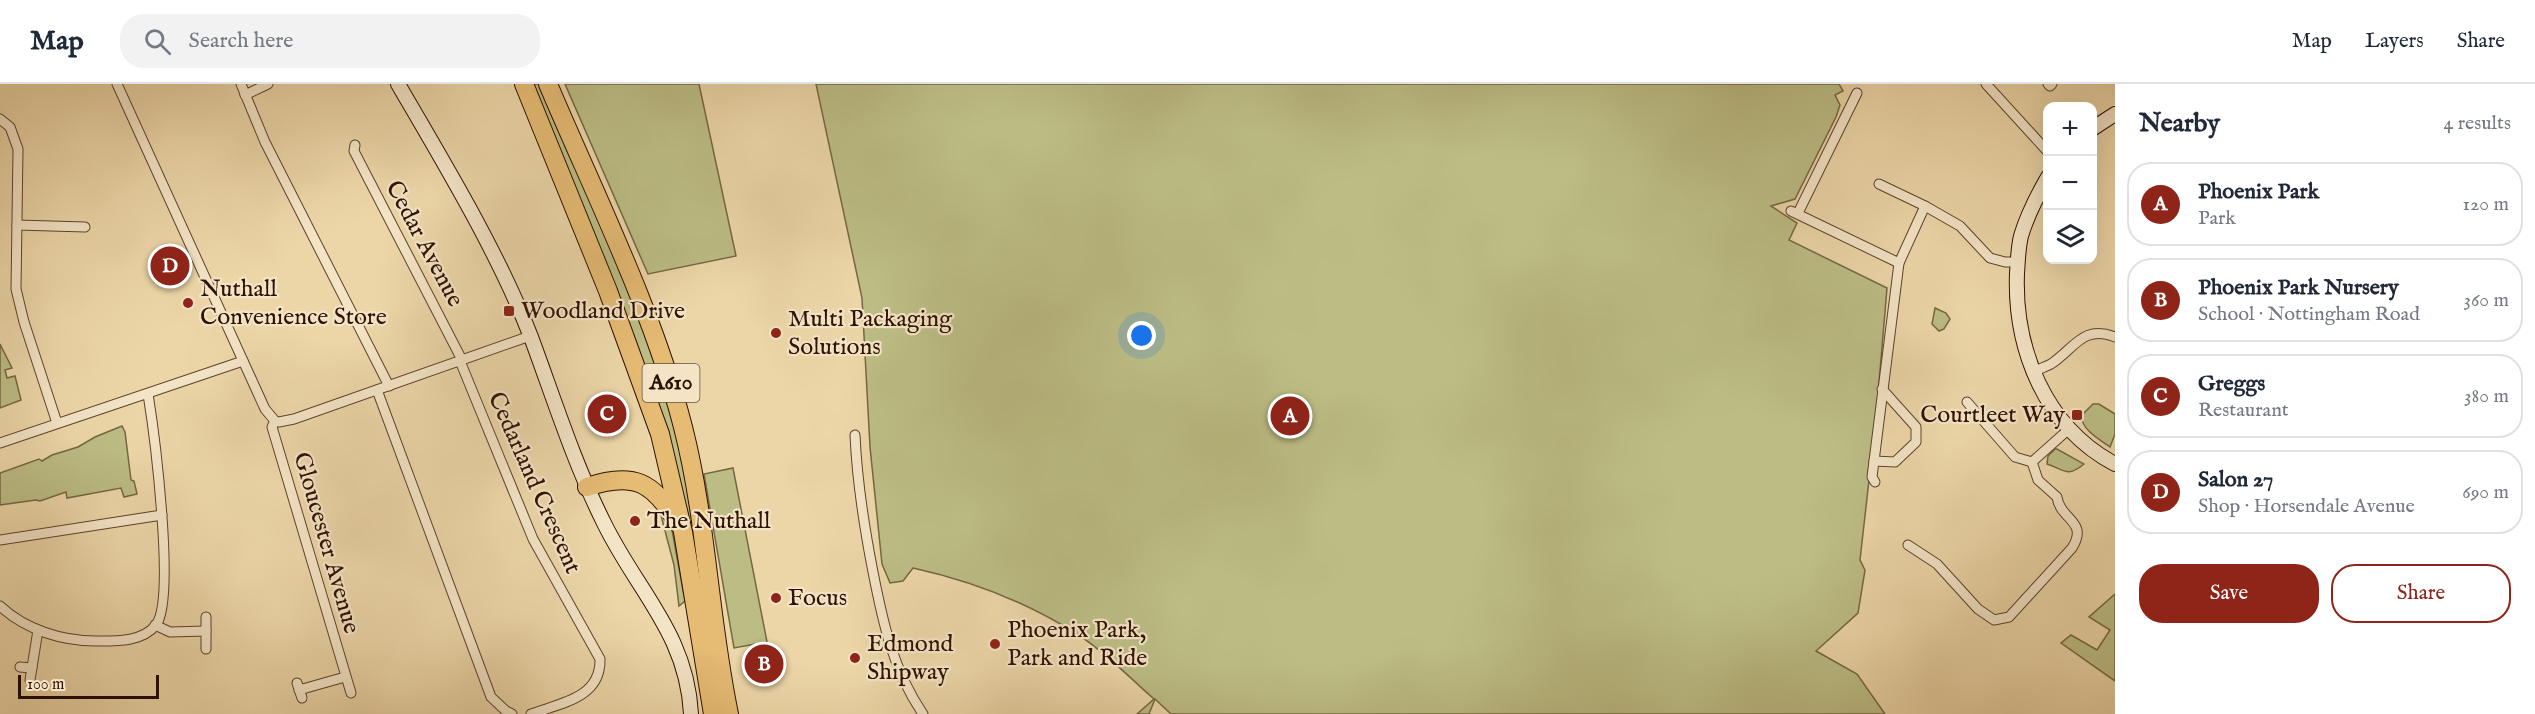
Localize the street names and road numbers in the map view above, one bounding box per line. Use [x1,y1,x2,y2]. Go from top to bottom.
street label: Cedar Avenue [378,175,470,313]
road number: A610 [642,364,700,402]
street label: Cedarland Crescent [480,387,588,579]
street label: Gloucester Avenue [285,449,367,637]

